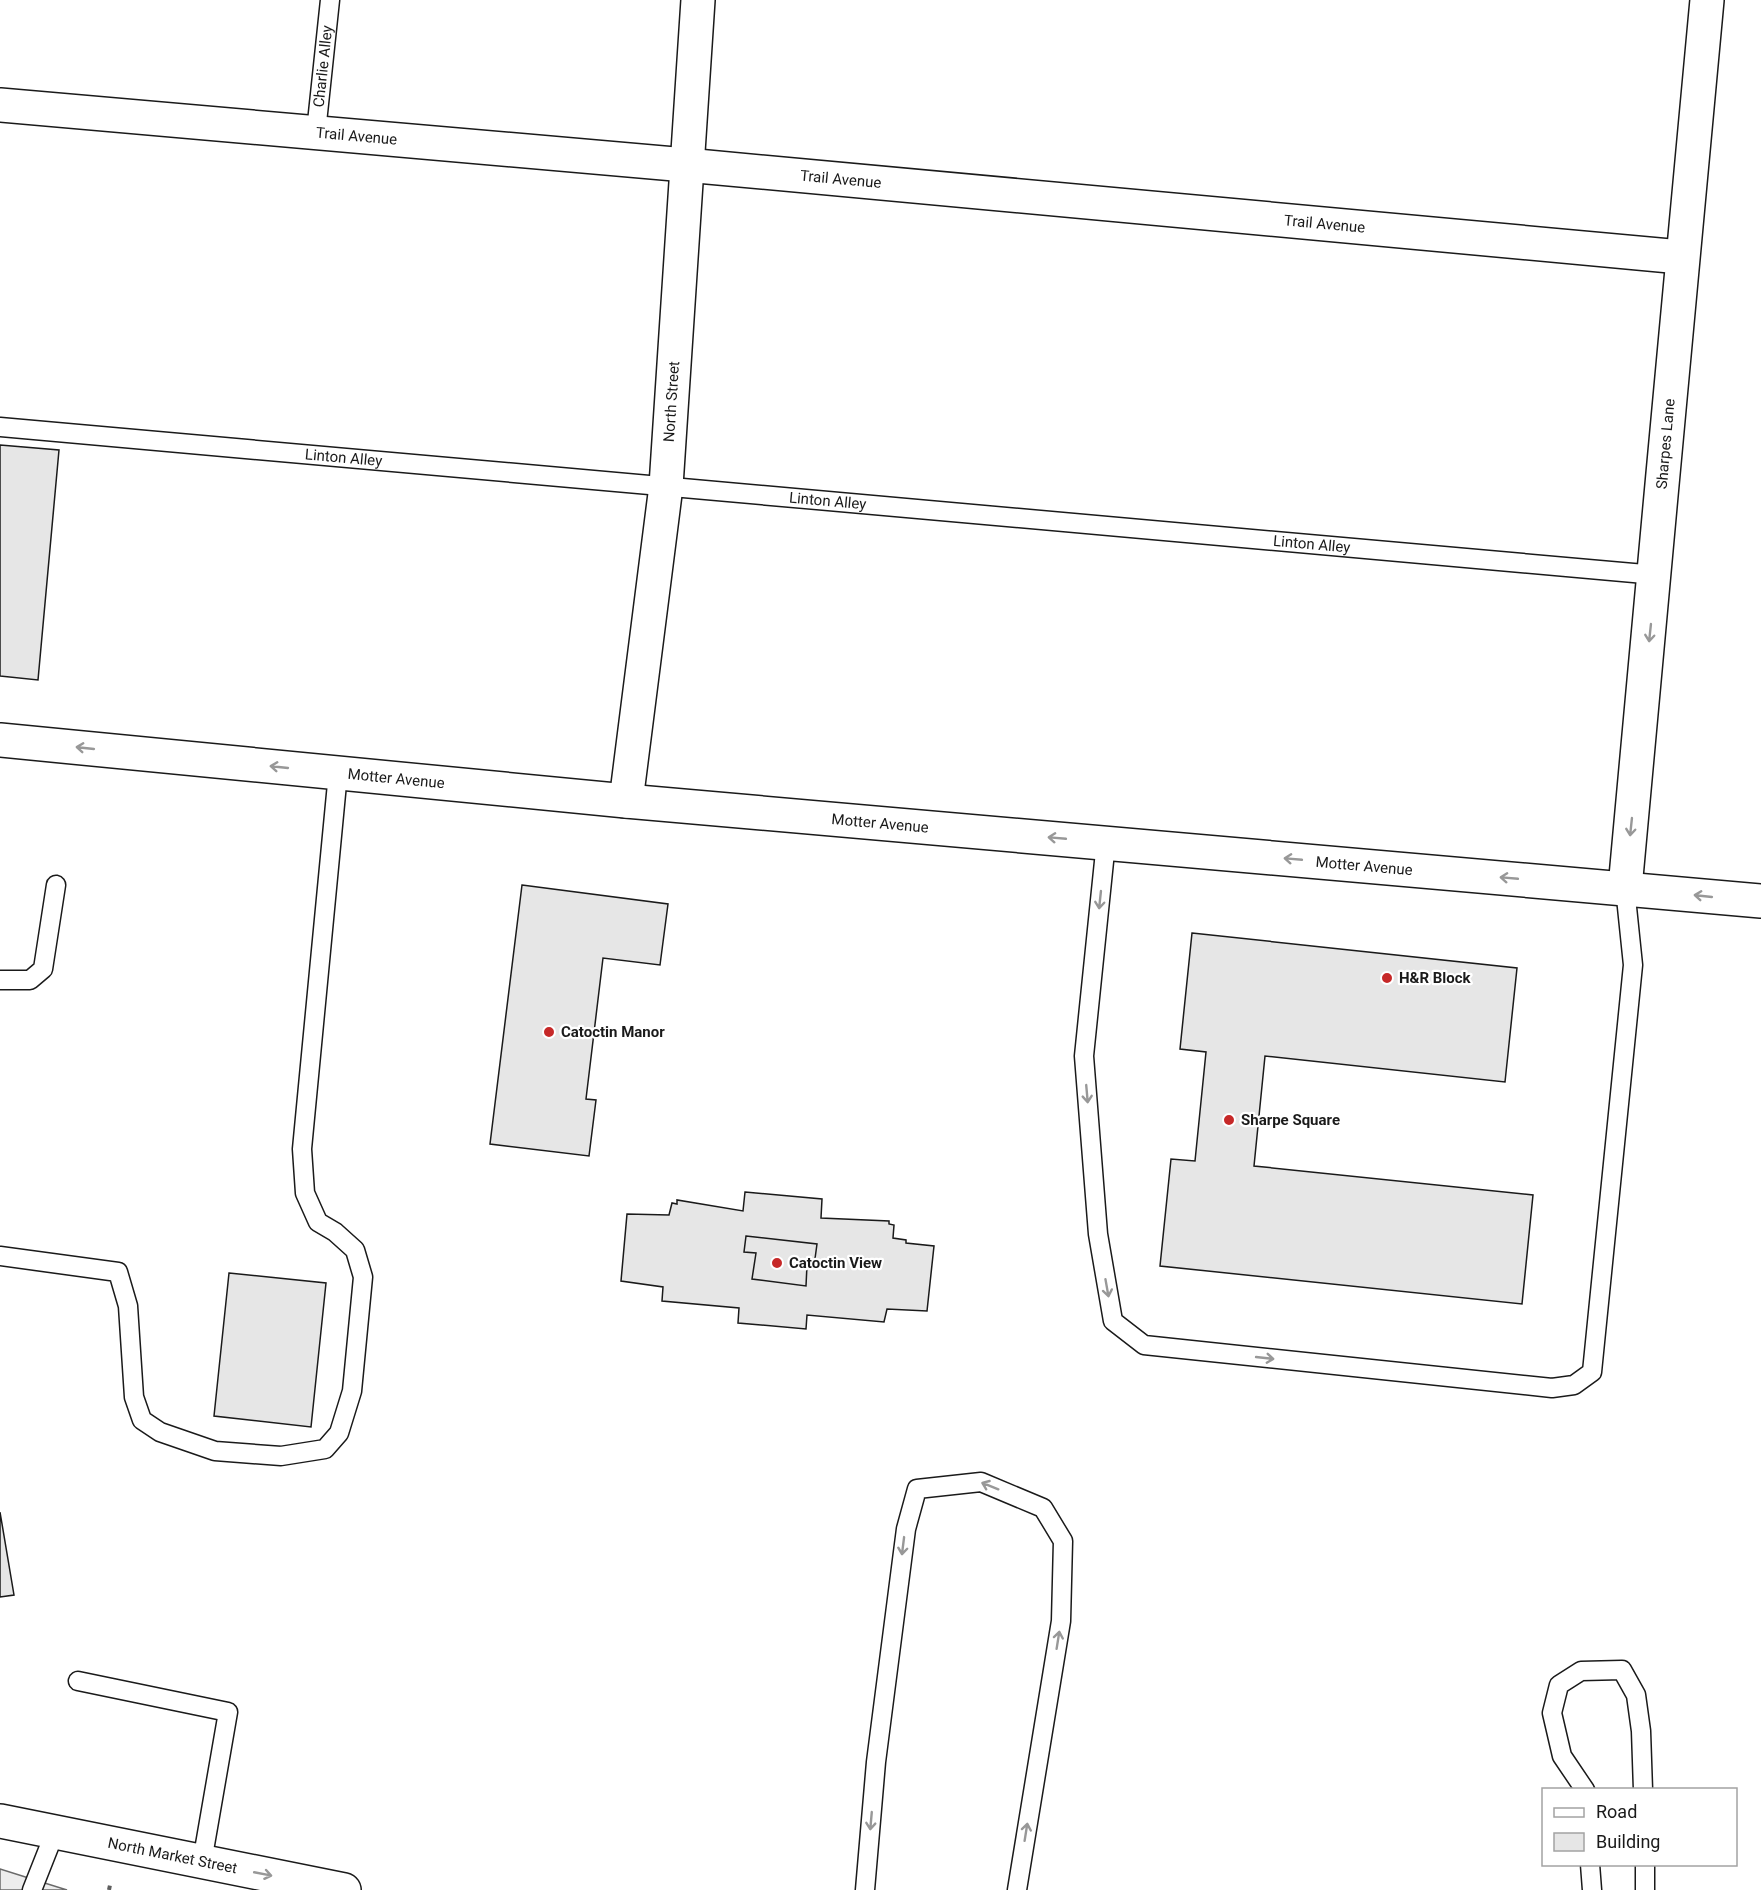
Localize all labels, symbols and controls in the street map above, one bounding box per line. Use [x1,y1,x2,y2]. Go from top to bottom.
street label: Charlie Alley [310,24,336,108]
street label: Trail Avenue [315,124,398,149]
street label: Trail Avenue [799,167,882,192]
street label: Trail Avenue [1283,211,1366,237]
street label: North Street [660,360,683,443]
street label: Sharpes Lane [1653,398,1679,490]
street label: Linton Alley [304,445,383,470]
street label: Linton Alley [788,489,867,513]
street label: Linton Alley [1272,532,1351,557]
one-way arrow [1644,622,1655,642]
one-way arrow [76,742,96,753]
one-way arrow [270,761,290,772]
street label: Motter Avenue [347,765,446,792]
street label: Motter Avenue [831,810,929,837]
one-way arrow [1625,816,1636,836]
one-way arrow [1048,832,1068,843]
one-way arrow [1284,853,1304,864]
street label: Motter Avenue [1315,853,1414,879]
one-way arrow [1499,872,1519,883]
one-way arrow [1094,890,1105,910]
one-way arrow [1693,890,1713,901]
place label: H&R Block [1399,969,1472,987]
marker: H&R Block [1380,971,1394,985]
place label: Catoctin Manor [561,1023,665,1041]
marker: Catoctin Manor [542,1025,556,1039]
one-way arrow [1081,1084,1092,1104]
place label: Sharpe Square [1241,1111,1340,1129]
marker: Sharpe Square [1222,1113,1236,1127]
place label: Catoctin View [789,1254,882,1272]
marker: Catoctin View [770,1256,784,1270]
one-way arrow [1102,1278,1113,1297]
one-way arrow [1255,1353,1275,1364]
one-way arrow [981,1480,999,1491]
one-way arrow [898,1536,909,1556]
one-way arrow [1052,1630,1063,1650]
legend [1542,1788,1737,1866]
text: Road [1596,1801,1637,1822]
one-way arrow [865,1810,876,1830]
one-way arrow [1020,1823,1031,1843]
text: Building [1596,1831,1660,1852]
street label: North Market Street [106,1834,239,1877]
one-way arrow [253,1869,273,1880]

